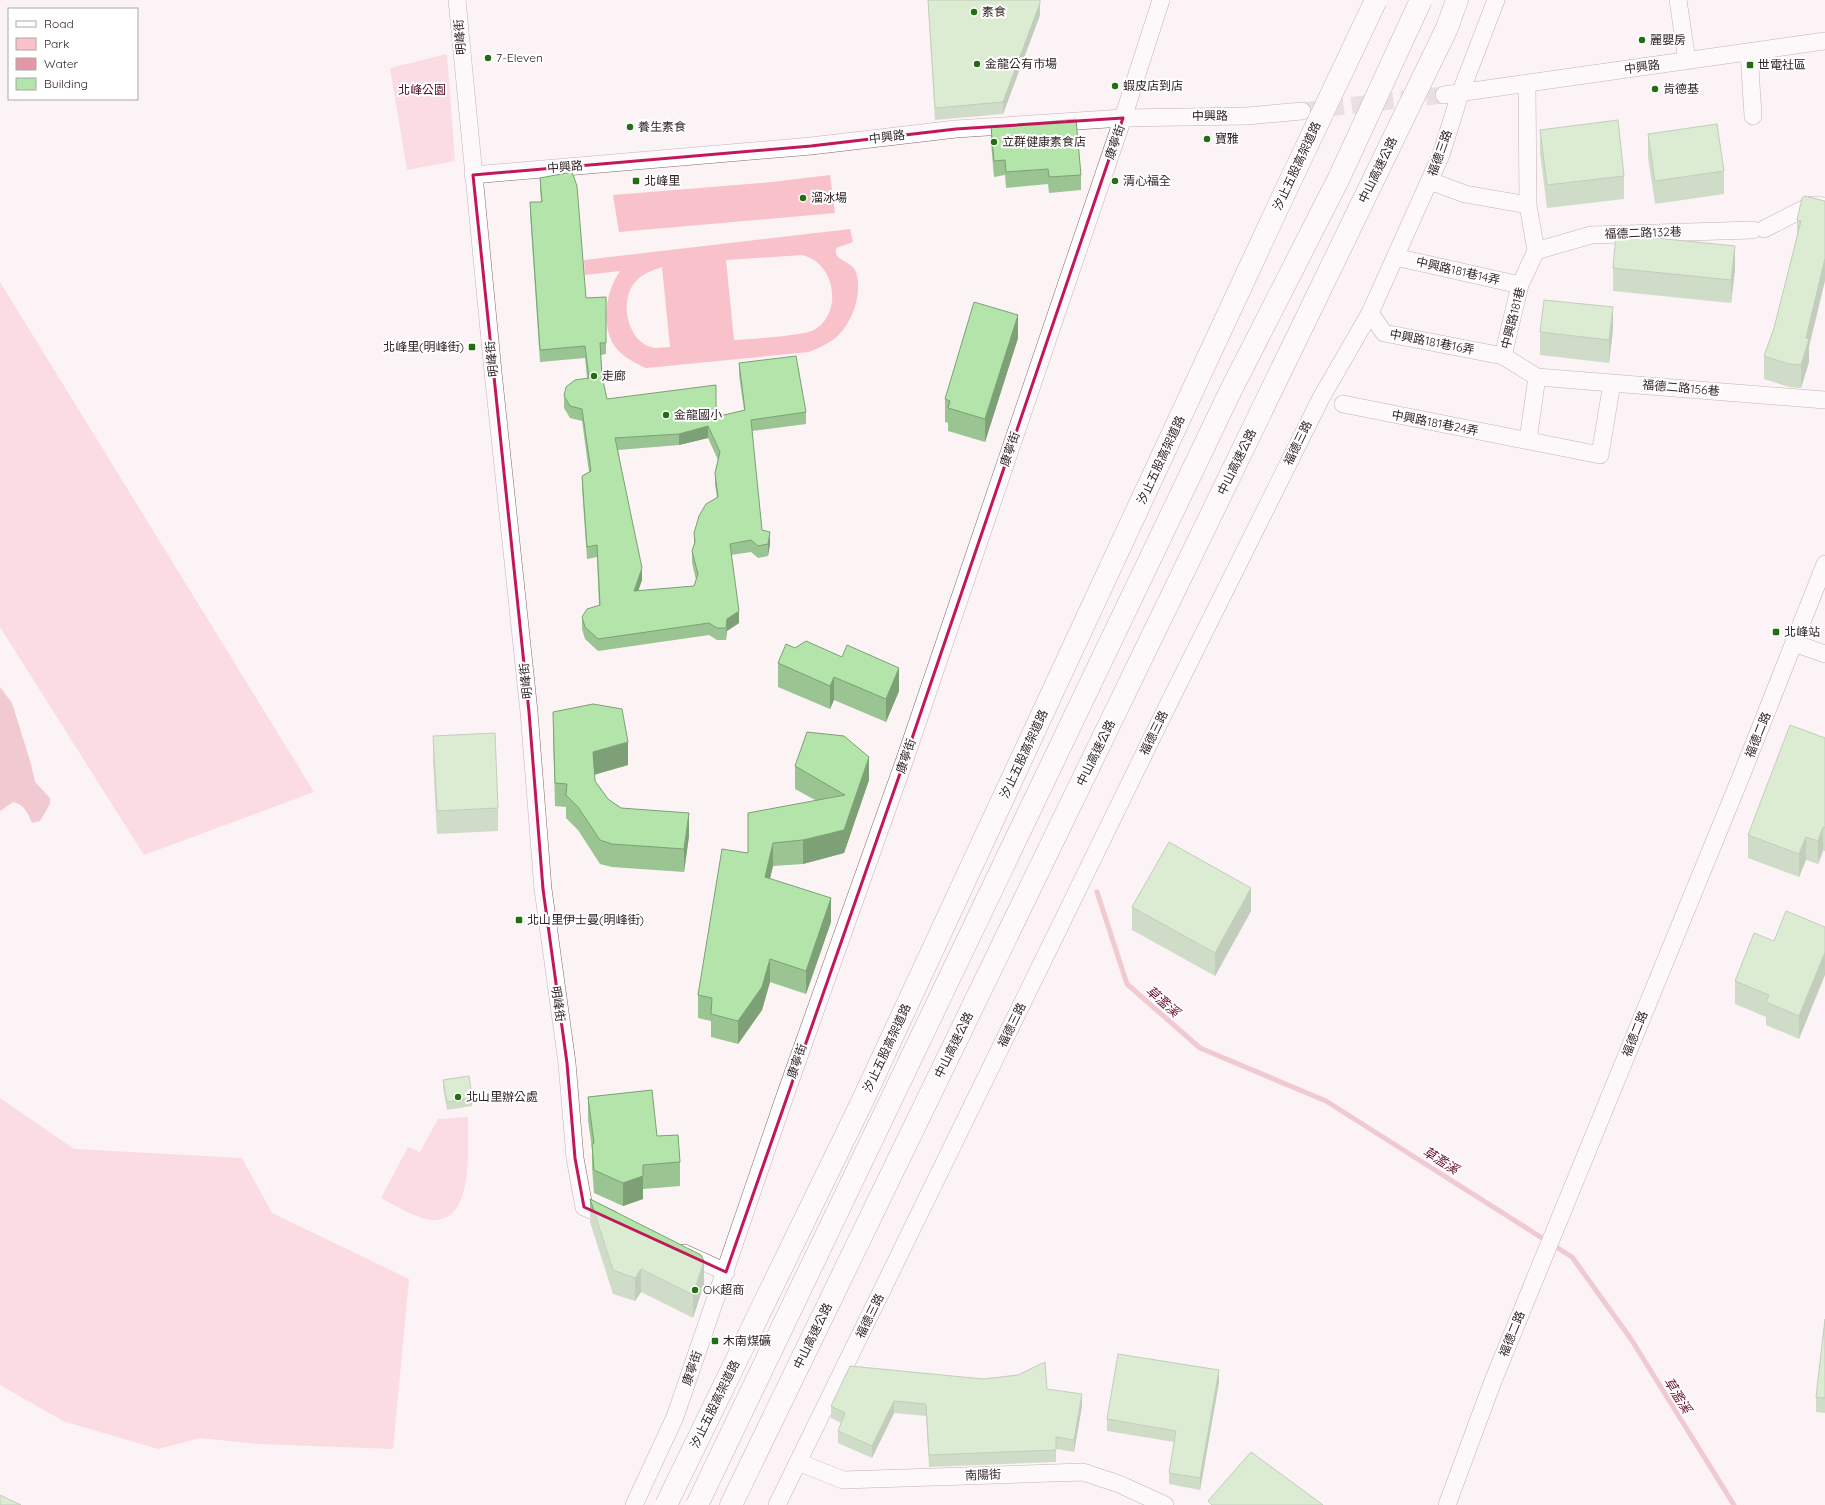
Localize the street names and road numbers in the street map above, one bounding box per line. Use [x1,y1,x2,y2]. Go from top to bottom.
street label: 明峰街 [450,18,469,56]
street label: 中興路 [1623,57,1661,76]
street label: 中興路 [1192,108,1228,123]
street label: 汐止五股高架道路 [1269,119,1324,212]
street label: 康寧街 [1102,122,1127,161]
street label: 中興路 [868,127,906,146]
street label: 福德三路 [1424,128,1455,178]
street label: 中山高速公路 [1355,134,1400,205]
street label: 中興路 [546,157,584,176]
street label: 福德二路132巷 [1604,224,1682,241]
street label: 中興路181巷14弄 [1415,254,1502,287]
street label: 中興路181巷 [1498,285,1527,350]
street label: 中興路181巷16弄 [1388,326,1476,357]
street label: 明峰街 [482,340,501,378]
street label: 福德二路156巷 [1642,377,1720,398]
street label: 中興路181巷24弄 [1390,407,1480,438]
street label: 汐止五股高架道路 [1133,413,1188,506]
street label: 福德三路 [1280,418,1315,468]
street label: 中山高速公路 [1214,426,1259,497]
street label: 康寧街 [997,429,1022,468]
street label: 明峰街 [516,662,535,700]
street label: 汐止五股高架道路 [996,707,1051,800]
street label: 福德三路 [1136,708,1171,758]
street label: 福德二路 [1742,710,1773,760]
street label: 中山高速公路 [1073,717,1118,788]
street label: 康寧街 [893,736,918,775]
street label: 明峰街 [549,985,568,1023]
street label: 福德三路 [994,1000,1029,1050]
street label: 汐止五股高架道路 [859,1001,914,1094]
street label: 中山高速公路 [931,1009,976,1080]
street label: 福德二路 [1619,1009,1650,1059]
street label: 康寧街 [784,1041,809,1080]
street label: 福德三路 [852,1291,887,1341]
street label: 中山高速公路 [790,1300,835,1371]
street label: 福德二路 [1496,1309,1527,1359]
street label: 康寧街 [679,1348,704,1387]
street label: 汐止五股高架道路 [687,1357,742,1450]
street label: 南陽街 [965,1466,1001,1483]

